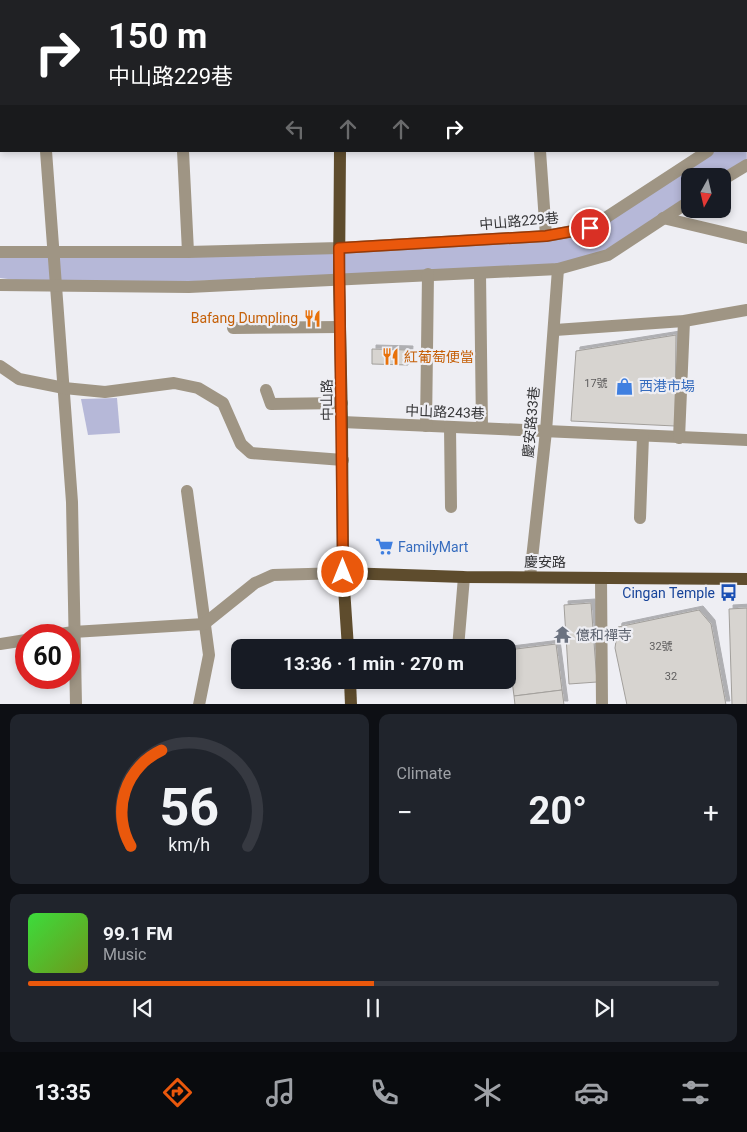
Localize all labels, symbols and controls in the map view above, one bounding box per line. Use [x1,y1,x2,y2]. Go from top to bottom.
text: 150 m [108,16,207,57]
icon: right [25,20,90,85]
text: 中山路229巷 [108,64,233,89]
icon: left [281,115,309,143]
icon: ahead [334,115,362,143]
icon: ahead [387,115,415,143]
icon: right [440,115,468,143]
north arrow [681,168,731,218]
map controls [681,168,731,218]
pin [569,207,611,249]
street label: 中山路229巷 [479,210,559,232]
icon: arrive [576,214,604,242]
restaurant icon: Bafang Dumpling [302,308,322,328]
place label: Bafang Dumpling [191,310,298,326]
restaurant icon: 紅葡萄便當 [380,347,400,367]
place label: 紅葡萄便當 [404,349,474,365]
shop icon: 西港市場 [615,376,635,396]
house number: 17號 [584,377,608,390]
place label: 西港市場 [639,378,695,394]
street label: 中山路 [319,379,335,421]
street label: 慶安路33巷 [520,386,542,458]
street label: 中山路243巷 [405,403,485,421]
supermarket icon: FamilyMart [374,537,394,557]
place label: FamilyMart [398,539,469,555]
position arrow [316,545,368,597]
street label: 慶安路 [524,554,566,570]
bus stop icon: Cingan Temple [719,583,739,603]
place label: Cingan Temple [622,585,715,601]
speed limit sign: 60 [15,624,80,689]
temple icon: 億和禪寺 [552,625,572,645]
place label: 億和禪寺 [576,627,632,643]
house number: 32號 [649,640,673,653]
text: 13:36 · 1 min · 270 m [283,652,464,675]
house number: 32 [665,670,677,683]
text: Climate [397,764,451,783]
text: 56 [159,777,219,838]
text: 20° [529,789,587,833]
text: − [397,796,413,829]
text: + [703,796,719,829]
text: km/h [168,834,210,855]
text: 99.1 FM [103,922,173,945]
text: Music [103,945,146,964]
icon: previous [129,994,157,1022]
icon: pause [359,994,387,1022]
icon: next [590,994,618,1022]
icon: directions [160,1075,195,1110]
icon: music [263,1075,298,1110]
icon: phone [367,1075,402,1110]
icon: climate [470,1075,505,1110]
icon: car [574,1075,609,1110]
icon: filters [678,1075,713,1110]
text: 13:35 [34,1080,91,1105]

